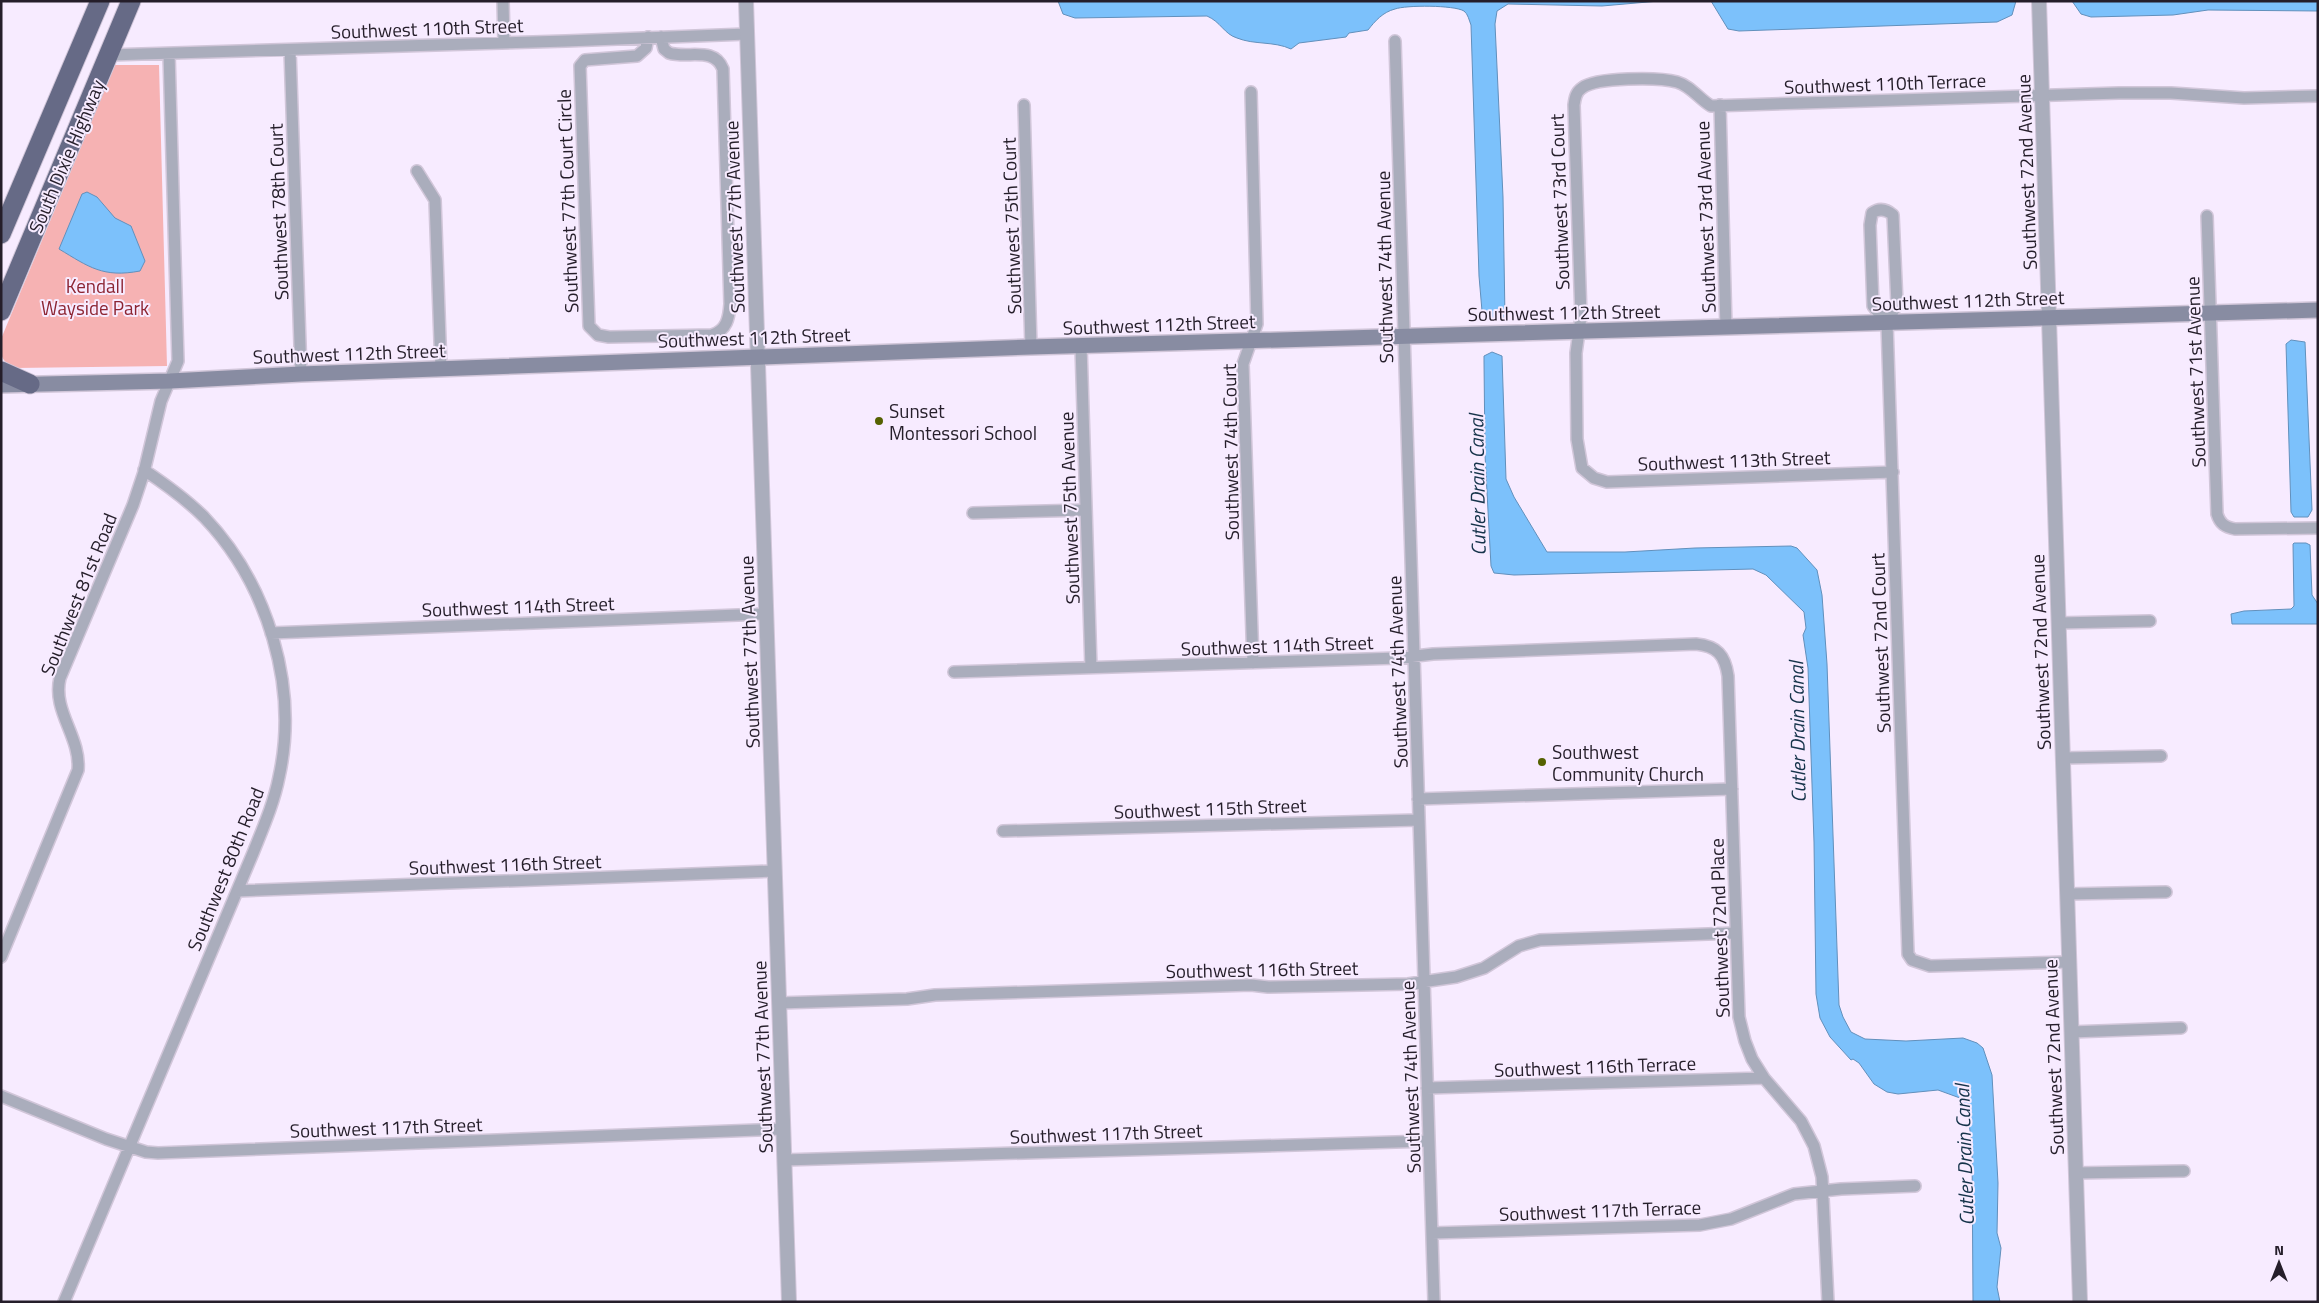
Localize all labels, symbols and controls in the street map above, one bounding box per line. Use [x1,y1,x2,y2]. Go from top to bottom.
street label: Southwest 110th Street [330,10,524,46]
street label: Southwest 110th Terrace [1783,65,1987,101]
street label: Southwest 72nd Avenue [2008,74,2044,270]
street label: South Dixie Highway [21,75,111,237]
street label: Southwest 77th Court Circle [549,89,585,313]
street label: Southwest 73rd Court [1541,113,1577,291]
street label: Southwest 77th Avenue [716,120,752,314]
street label: Southwest 73rd Avenue [1687,120,1723,314]
street label: Southwest 78th Court [260,123,296,301]
street label: Southwest 75th Court [993,137,1029,315]
street label: Southwest 74th Avenue [1368,170,1400,364]
park label: Kendall Wayside Park [41,271,149,322]
street label: Southwest 71st Avenue [2177,276,2213,468]
street label: Southwest 112th Street [1871,282,2065,318]
street label: Southwest 112th Street [1467,296,1661,328]
street label: Southwest 112th Street [1062,306,1256,342]
street label: Southwest 112th Street [657,319,851,355]
street label: Southwest 112th Street [252,335,446,371]
street label: Southwest 74th Court [1214,363,1246,541]
place label: Sunset Montessori School [889,396,1037,447]
street label: Southwest 75th Avenue [1051,411,1087,605]
water label: Cutler Drain Canal [1460,411,1494,556]
marker: Sunset Montessori School [873,415,885,427]
street label: Southwest 113th Street [1637,442,1831,478]
street label: Southwest 81st Road [32,508,124,680]
street label: Southwest 72nd Court [1862,552,1898,733]
street label: Southwest 72nd Avenue [2022,554,2058,750]
street label: Southwest 77th Avenue [731,555,767,749]
street label: Southwest 74th Avenue [1379,575,1415,769]
street label: Southwest 114th Street [421,588,615,624]
street label: Southwest 114th Street [1180,627,1374,663]
water label: Cutler Drain Canal [1780,658,1814,803]
place label: Southwest Community Church [1552,737,1704,788]
marker: Southwest Community Church [1536,756,1548,768]
street label: Southwest 80th Road [179,783,271,955]
street label: Southwest 115th Street [1113,790,1307,826]
street label: Southwest 72nd Place [1701,838,1737,1018]
street label: Southwest 116th Street [408,846,602,882]
street label: Southwest 116th Street [1165,953,1359,985]
street label: Southwest 72nd Avenue [2035,959,2071,1155]
street label: Southwest 77th Avenue [744,960,780,1154]
street label: Southwest 74th Avenue [1392,980,1428,1174]
street label: Southwest 116th Terrace [1493,1048,1697,1084]
water label: Cutler Drain Canal [1946,1081,1982,1226]
street label: Southwest 117th Street [289,1109,483,1145]
street label: Southwest 117th Street [1009,1115,1203,1151]
street label: Southwest 117th Terrace [1498,1192,1702,1228]
north arrow [2254,1238,2304,1288]
text: N [2274,1239,2284,1260]

